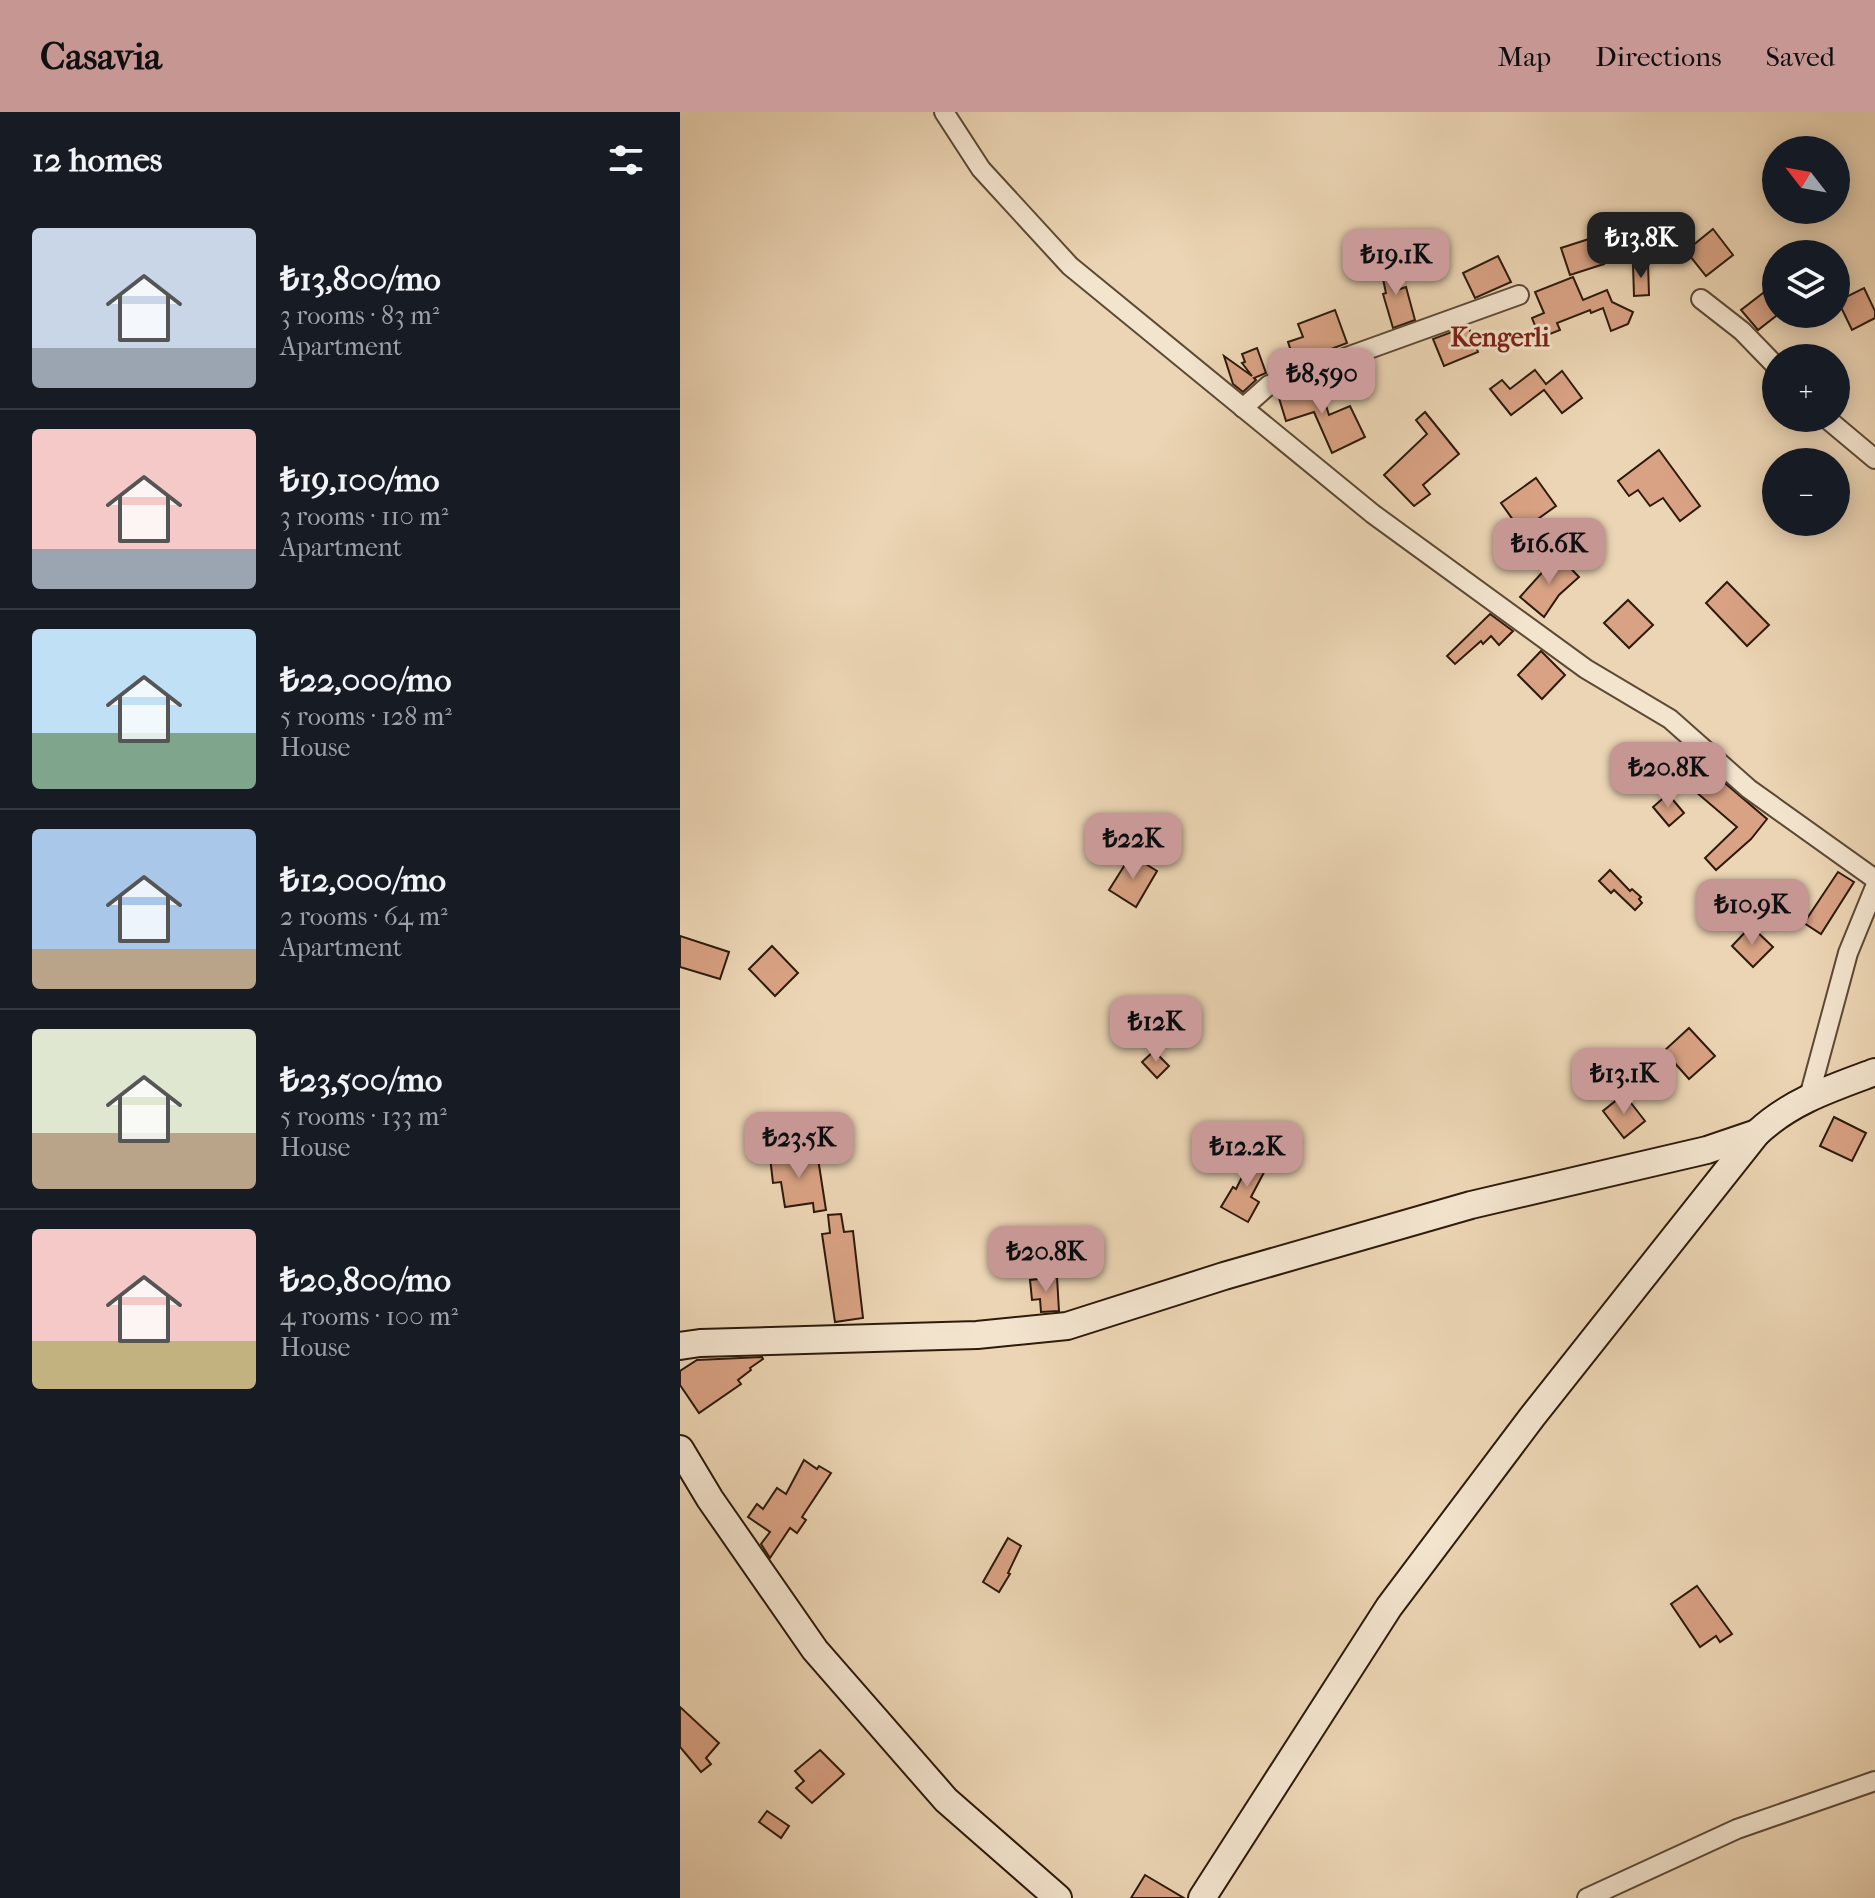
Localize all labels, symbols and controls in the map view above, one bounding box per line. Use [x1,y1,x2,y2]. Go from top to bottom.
text: Casavia [40,34,162,79]
text: Map [1498,40,1551,73]
text: Directions [1595,40,1722,73]
text: Saved [1766,40,1835,73]
north arrow [1762,136,1850,224]
map controls [1762,136,1850,536]
icon: filters [604,138,648,182]
text: 12 homes [32,140,162,180]
pin: ₺13.8K [1576,212,1706,280]
text: ₺13.8K [1605,222,1677,253]
pin: ₺19.1K [1331,229,1461,297]
text: ₺19.1K [1361,239,1431,270]
button: layers [1762,240,1850,328]
text: ₺13,800/mo [280,259,441,299]
icon: home [96,260,192,356]
text: 3 rooms · 83 m² [280,300,439,331]
district label: Kengerli [1451,322,1550,353]
text: Apartment [280,331,402,362]
button: + [1762,344,1850,432]
pin: ₺8,590 [1257,348,1387,416]
text: ₺8,590 [1286,358,1358,389]
button: − [1762,448,1850,536]
text: ₺19,100/mo [280,460,440,500]
icon: home [96,461,192,557]
text: 3 rooms · 110 m² [280,501,448,532]
pin: ₺16.6K [1484,518,1614,586]
text: ₺16.6K [1511,528,1587,559]
text: Apartment [280,532,402,563]
text: ₺22,000/mo [280,660,451,700]
icon: home [96,661,192,757]
text: 5 rooms · 128 m² [280,701,452,732]
text: House [280,732,350,763]
pin: ₺20.8K [1603,742,1733,810]
text: ₺20.8K [1628,752,1708,783]
pin: ₺22K [1086,813,1180,881]
text: ₺22K [1103,823,1163,854]
text: ₺12,000/mo [280,860,446,900]
icon: home [96,861,192,957]
pin: ₺10.9K [1687,879,1817,947]
text: ₺10.9K [1714,889,1790,920]
text: 2 rooms · 64 m² [280,901,448,932]
text: Apartment [280,932,402,963]
pin: ₺12K [1109,996,1203,1064]
text: ₺12K [1128,1006,1184,1037]
pin: ₺13.1K [1559,1048,1689,1116]
text: ₺13.1K [1590,1058,1658,1089]
text: ₺23,500/mo [280,1060,442,1100]
icon: home [96,1061,192,1157]
text: 5 rooms · 133 m² [280,1101,447,1132]
pin: ₺23.5K [734,1112,864,1180]
pin: ₺12.2K [1182,1121,1312,1189]
text: ₺23.5K [762,1122,836,1153]
text: ₺12.2K [1210,1131,1284,1162]
text: House [280,1132,350,1163]
pin: ₺20.8K [981,1226,1111,1294]
text: ₺20.8K [1006,1236,1086,1267]
text: ₺20,800/mo [280,1260,451,1300]
icon: home [96,1261,192,1357]
text: 4 rooms · 100 m² [280,1301,458,1332]
text: House [280,1332,350,1363]

